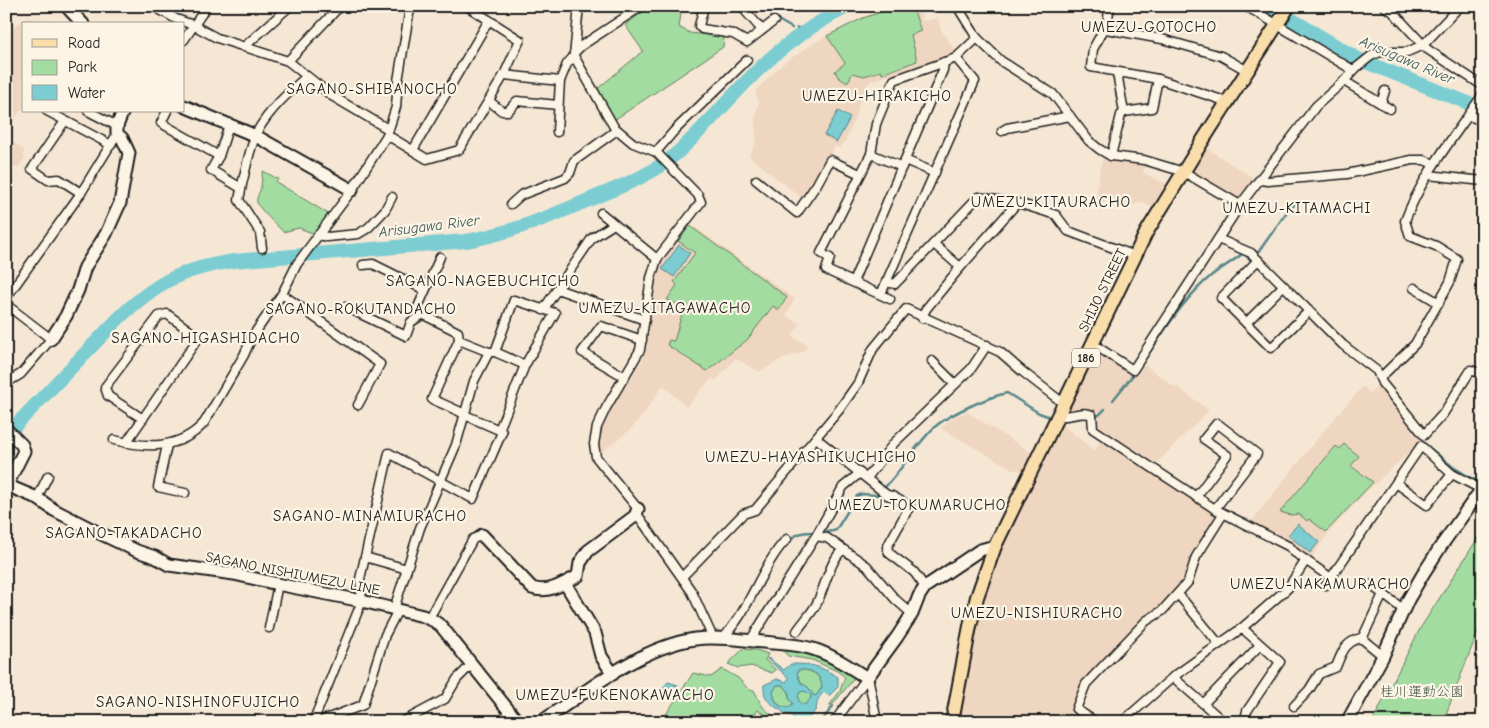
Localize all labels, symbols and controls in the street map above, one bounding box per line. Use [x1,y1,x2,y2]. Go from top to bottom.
district label: UMEZU-GOTOCHO [1081,18,1217,36]
legend [22,22,185,112]
water label: Arisugawa River [1356,32,1458,88]
text: Road [68,34,100,52]
text: Park [68,58,97,76]
district label: SAGANO-SHIBANOCHO [286,80,458,98]
text: Water [68,84,105,102]
district label: UMEZU-HIRAKICHO [802,87,952,105]
district label: UMEZU-KITAURACHO [971,193,1131,211]
district label: UMEZU-KITAMACHI [1223,199,1371,217]
water label: Arisugawa River [377,211,481,241]
street label: SHIJO STREET [1075,245,1130,335]
district label: SAGANO-NAGEBUCHICHO [386,272,580,290]
district label: UMEZU-KITAGAWACHO [579,299,751,317]
district label: SAGANO-ROKUTANDACHO [265,300,457,318]
district label: SAGANO-HIGASHIDACHO [111,329,301,347]
road number: 186 [1072,348,1100,368]
district label: UMEZU-HAYASHIKUCHICHO [705,448,917,466]
district label: UMEZU-TOKUMARUCHO [828,496,1006,514]
district label: SAGANO-MINAMIURACHO [273,507,467,525]
district label: SAGANO-TAKADACHO [45,524,203,542]
street label: SAGANO NISHIUMEZU LINE [204,548,382,599]
district label: UMEZU-NAKAMURACHO [1230,575,1410,593]
district label: UMEZU-NISHIURACHO [951,604,1123,622]
park label: 桂川運動公園 [1380,683,1464,700]
district label: UMEZU-FUKENOKAWACHO [515,686,715,704]
district label: SAGANO-NISHINOFUJICHO [96,693,300,711]

